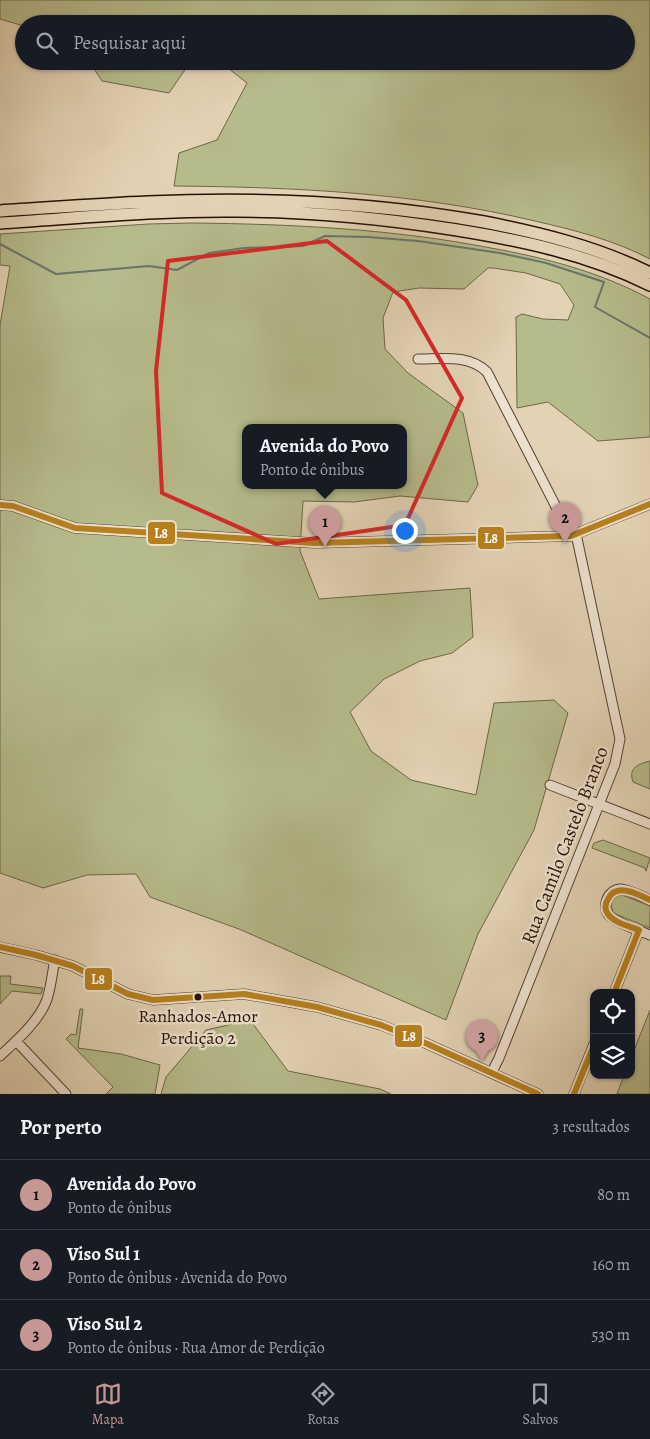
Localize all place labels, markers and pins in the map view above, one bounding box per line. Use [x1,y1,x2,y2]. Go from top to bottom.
pin: 2 [549,502,581,543]
pin: 1 [309,506,341,547]
marker: Ranhados-Amor Perdição 2 [193,992,203,1002]
place label: Ranhados-Amor Perdição 2 [138,1004,258,1050]
pin: 3 [466,1020,498,1061]

